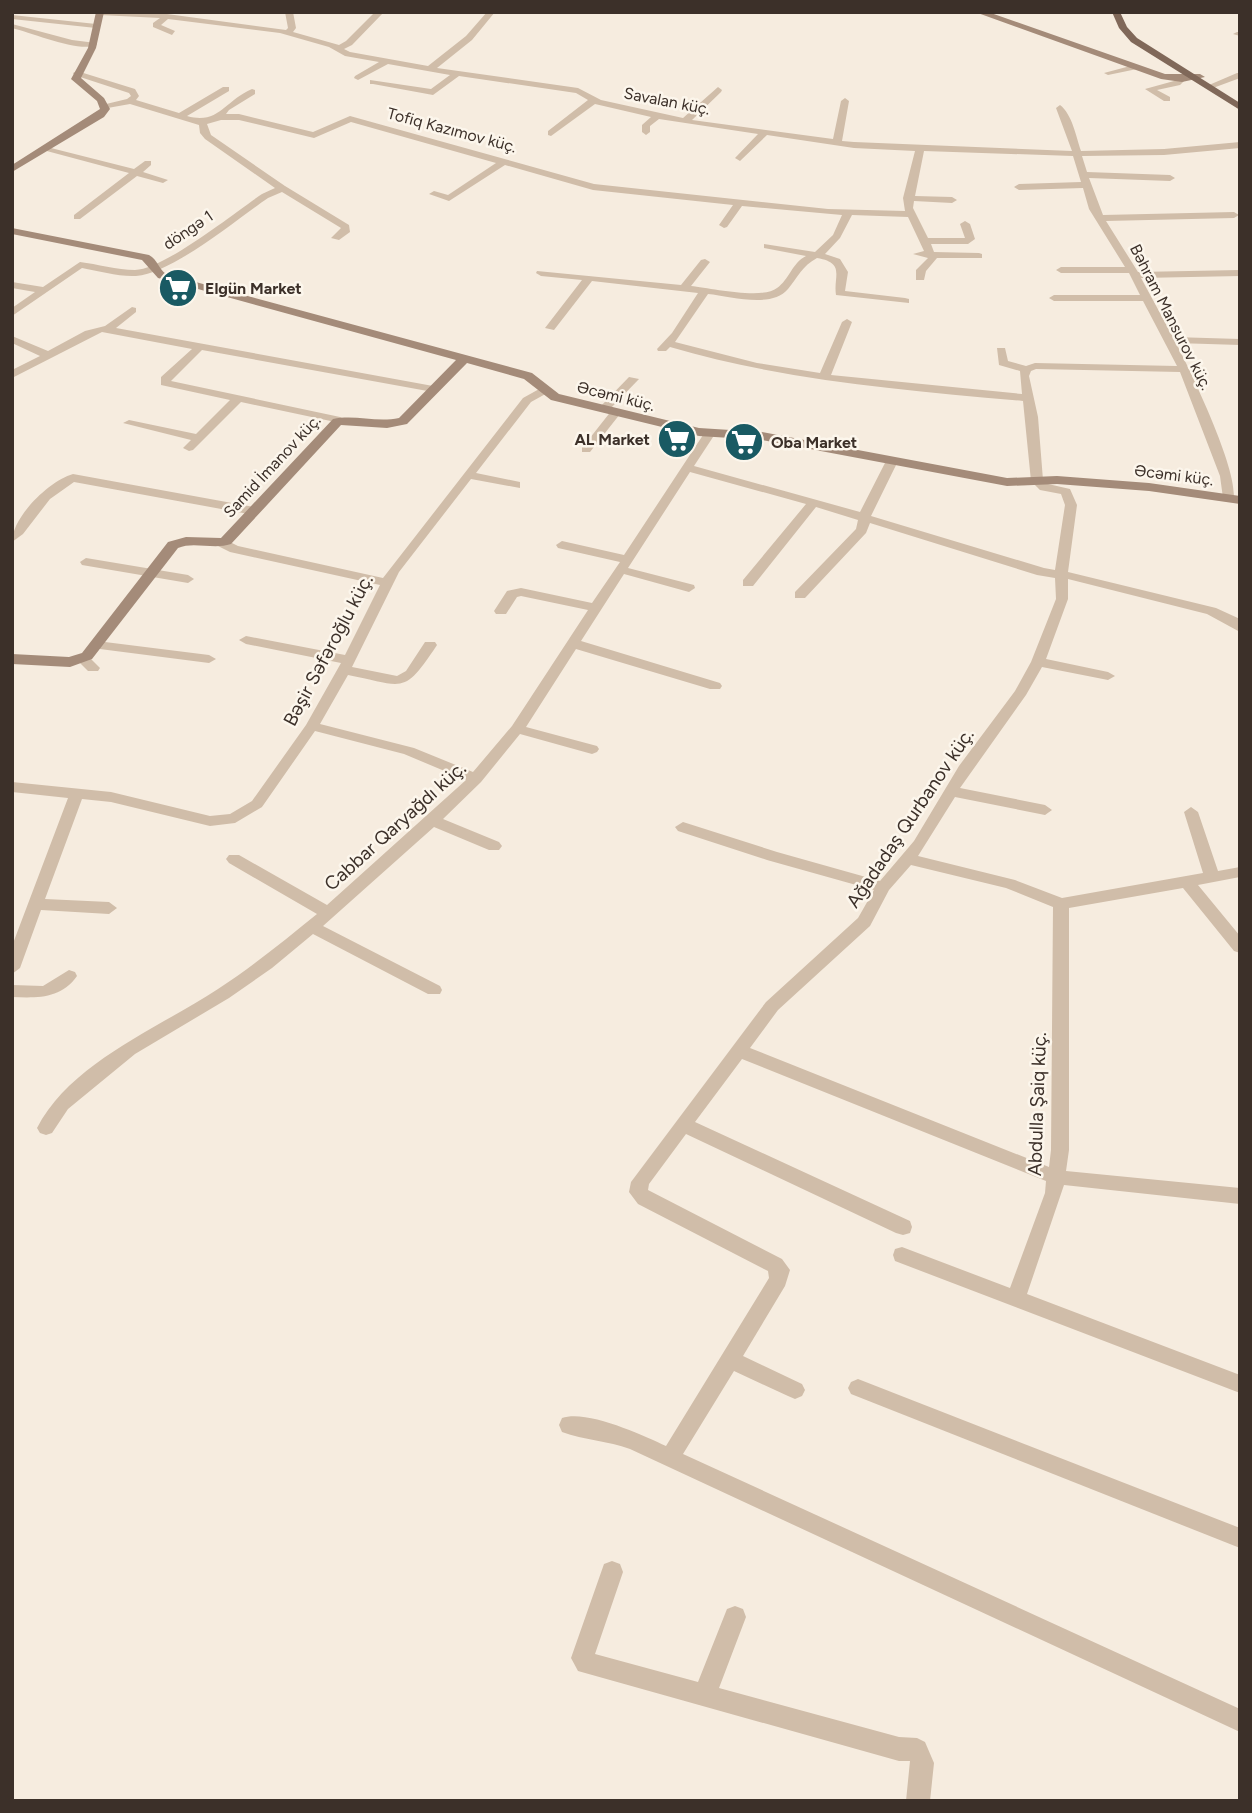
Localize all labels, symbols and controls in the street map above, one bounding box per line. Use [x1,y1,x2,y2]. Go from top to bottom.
street label: Savalan küç. [622,83,712,119]
street label: Tofiq Kazımov küç. [385,104,519,156]
street label: döngə 1 [159,206,217,254]
street label: Bəhram Mansurov küç. [1126,241,1216,393]
supermarket icon: Elgün Market [157,267,199,309]
place label: Elgün Market [205,279,302,298]
street label: Əcəmi küç. [575,377,657,415]
street label: Samid İmanov küç. [219,411,325,521]
supermarket icon: AL Market [656,418,698,460]
supermarket icon: Oba Market [723,421,765,463]
place label: AL Market [574,430,650,449]
place label: Oba Market [771,433,857,452]
street label: Əcəmi küç. [1133,461,1215,489]
street label: Bəşir Səfəroğlu küç. [278,570,378,730]
street label: Ağadadaş Qurbanov küç. [841,724,979,912]
street label: Cabbar Qaryağdı küç. [320,756,470,896]
street label: Abdulla Şaiq küç. [1023,1032,1051,1176]

